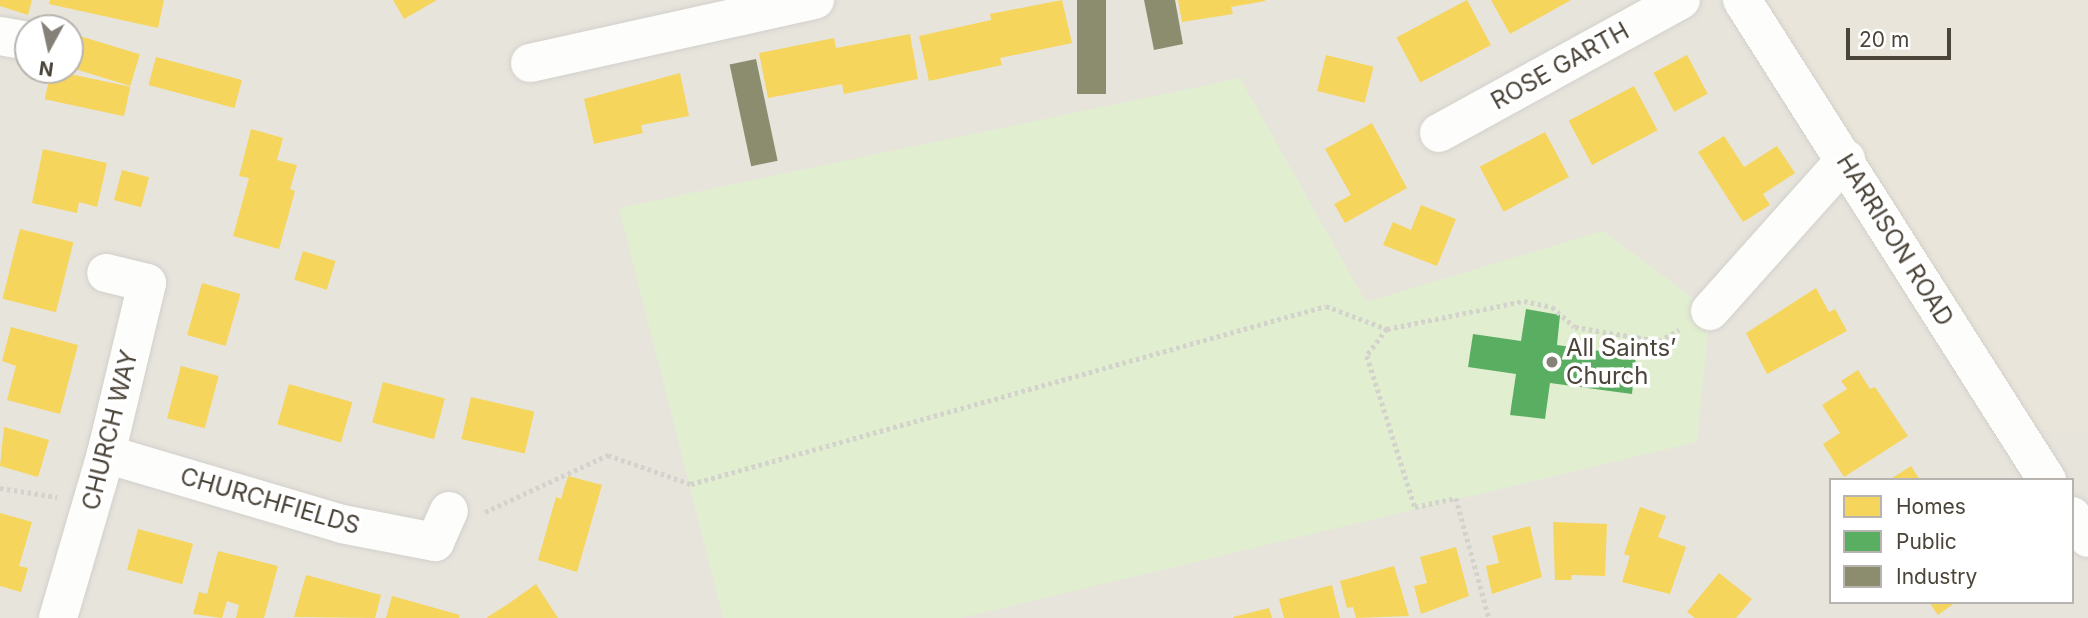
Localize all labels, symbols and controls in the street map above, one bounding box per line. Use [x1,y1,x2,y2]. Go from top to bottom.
north arrow [14,14,84,84]
scale bar [1850,14,1955,58]
street label: ROSE GARTH [1486,16,1634,116]
text: 20 m [1859,27,1909,52]
text: N [38,56,55,81]
street label: HARRISON ROAD [1831,149,1959,331]
place label: All Saints’ Church [1566,334,1676,390]
street label: CHURCH WAY [76,347,144,513]
marker: All Saints’ Church [1544,354,1560,370]
street label: CHURCHFIELDS [177,462,363,540]
legend [1829,478,2074,604]
text: Homes [1896,494,1966,519]
text: Public [1896,529,1957,554]
text: Industry [1896,564,1977,589]

